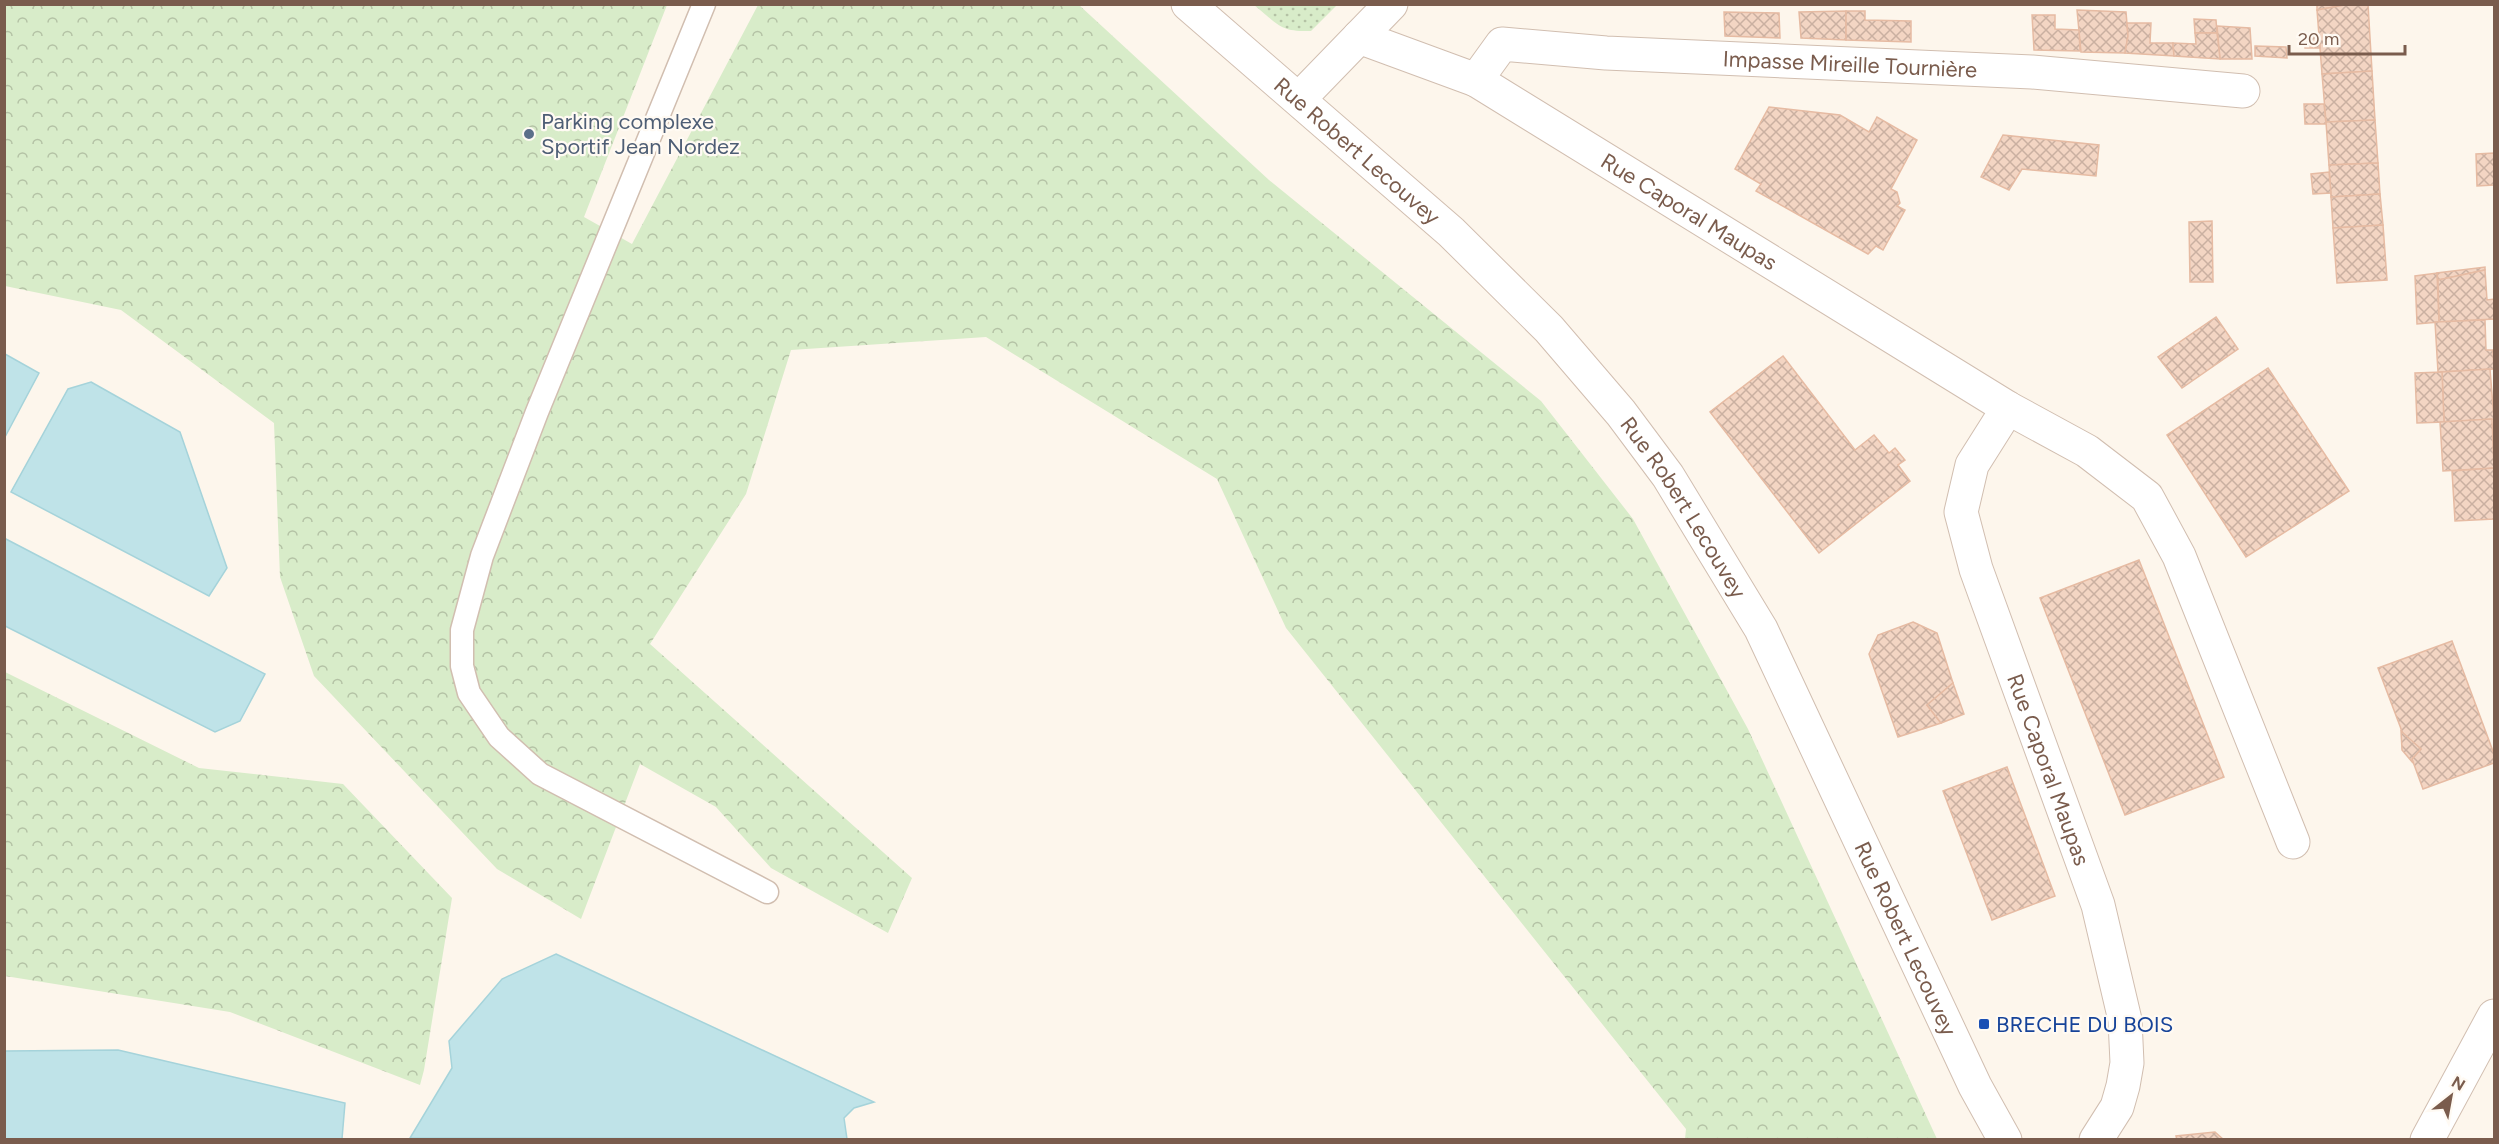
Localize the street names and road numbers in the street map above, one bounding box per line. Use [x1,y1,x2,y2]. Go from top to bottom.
street label: Impasse Mireille Tournière [1722,45,1978,83]
street label: Rue Robert Lecouvey [1269,71,1446,230]
street label: Rue Caporal Maupas [1596,147,1782,276]
street label: Rue Robert Lecouvey [1615,411,1753,603]
street label: Rue Caporal Maupas [2002,670,2096,869]
street label: Rue Robert Lecouvey [1849,837,1963,1040]

